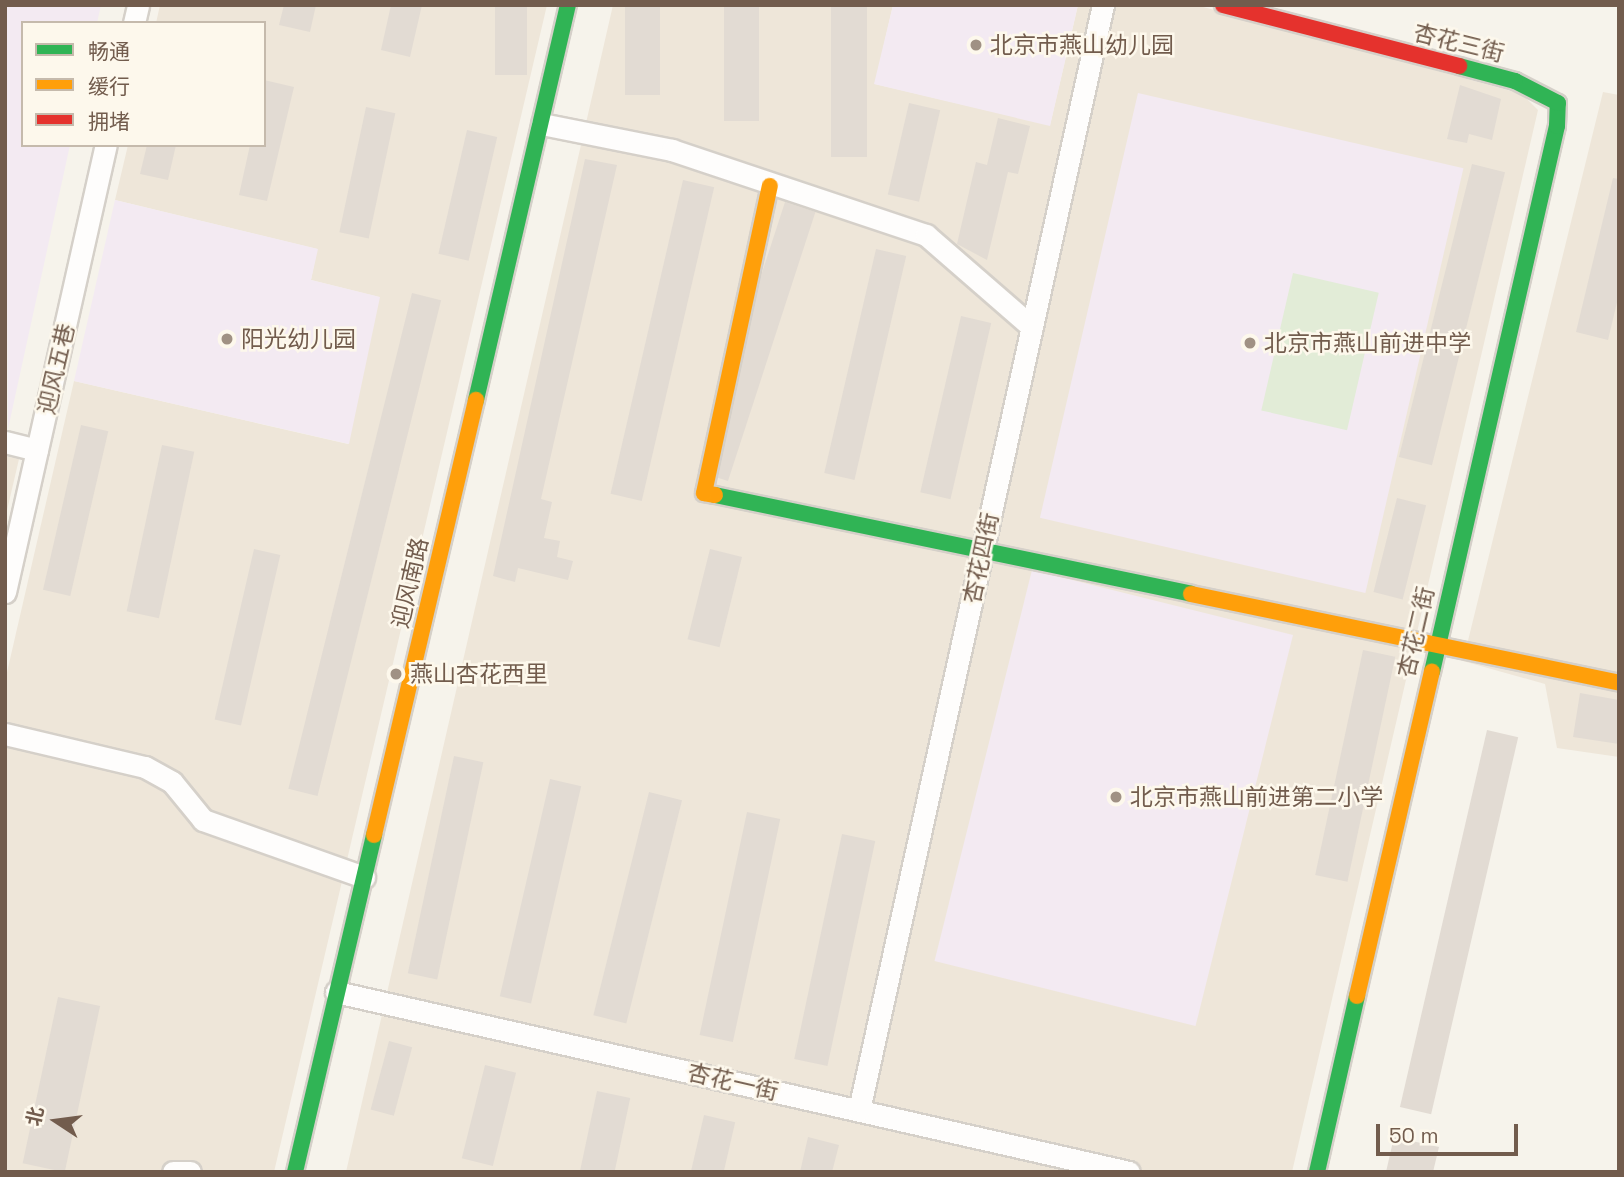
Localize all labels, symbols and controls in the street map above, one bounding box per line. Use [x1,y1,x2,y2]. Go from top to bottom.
street label: 杏花三街 [1411,18,1507,68]
legend [21,21,266,147]
place label: 北京市燕山幼儿园 [990,31,1174,59]
marker: 北京市燕山幼儿园 [968,37,984,53]
text: 畅通 [88,38,130,65]
text: 缓行 [88,73,130,100]
text: 拥堵 [88,108,130,135]
street label: 迎风五巷 [32,321,80,417]
place label: 阳光幼儿园 [241,325,356,353]
place label: 北京市燕山前进中学 [1264,329,1471,357]
marker: 阳光幼儿园 [219,331,235,347]
marker: 北京市燕山前进中学 [1242,335,1258,351]
street label: 杏花四街 [958,510,1004,606]
street label: 迎风南路 [386,535,434,631]
street label: 杏花二街 [1392,584,1440,680]
place label: 燕山杏花西里 [410,660,548,688]
marker: 燕山杏花西里 [388,666,404,682]
place label: 北京市燕山前进第二小学 [1130,783,1383,811]
marker: 北京市燕山前进第二小学 [1108,789,1124,805]
street label: 杏花一街 [685,1058,781,1106]
north arrow [21,1086,91,1156]
text: 北 [21,1104,49,1128]
scale bar [1379,1110,1521,1154]
text: 50 m [1389,1122,1439,1149]

